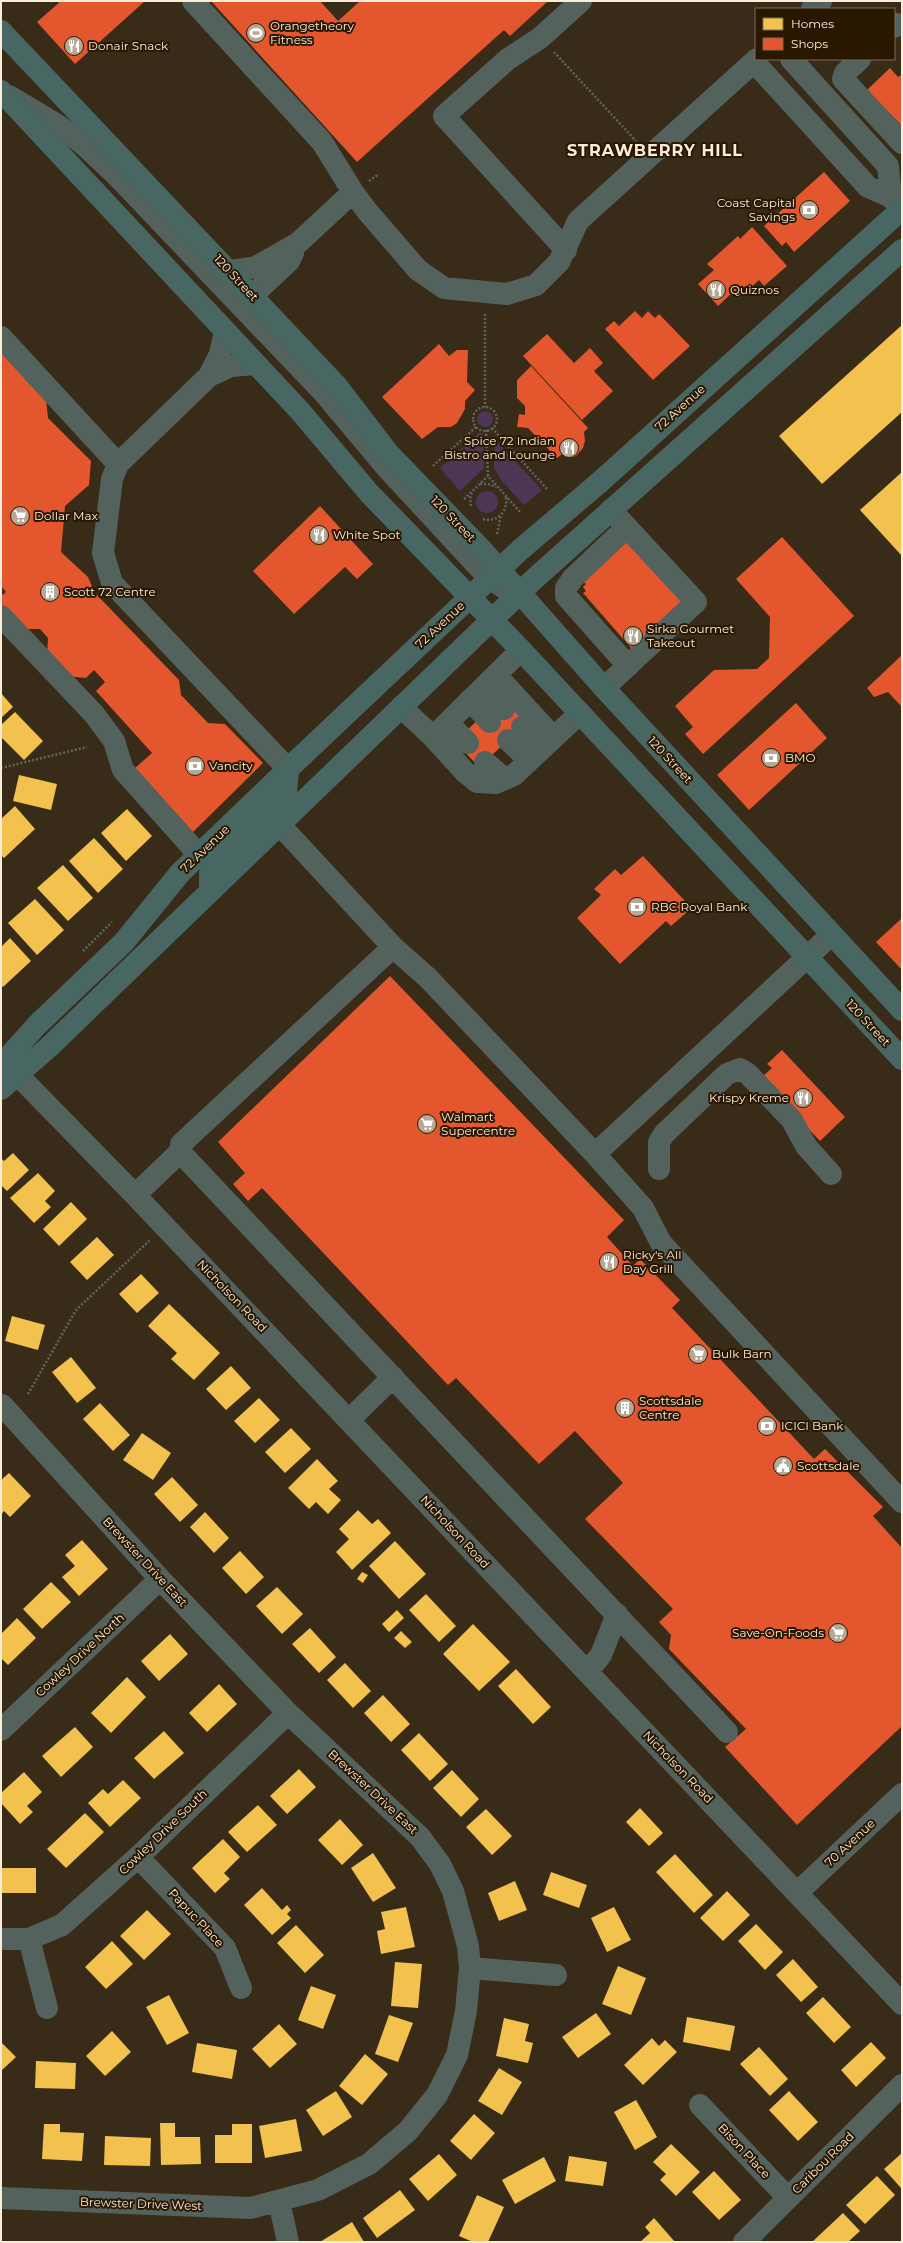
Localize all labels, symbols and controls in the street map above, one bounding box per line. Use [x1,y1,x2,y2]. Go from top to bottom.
legend [755,8,895,60]
text: Homes [791,16,834,31]
place label: Orangetheory Fitness [270,18,355,47]
sports icon: Orangetheory Fitness [245,22,267,44]
restaurant icon: Donair Snack [63,35,85,57]
text: Shops [791,36,828,51]
place label: Donair Snack [88,38,169,53]
district label: STRAWBERRY HILL [567,141,743,160]
place label: Coast Capital Savings [717,195,795,224]
bank icon: Coast Capital Savings [798,199,820,221]
street label: 120 Street [211,251,262,304]
restaurant icon: Quiznos [705,279,727,301]
place label: Quiznos [730,282,779,297]
street label: 72 Avenue [651,381,708,434]
place label: Spice 72 Indian Bistro and Lounge [444,433,555,462]
restaurant icon: Spice 72 Indian Bistro and Lounge [558,437,580,459]
street label: 120 Street [428,492,479,545]
supermarket icon: Dollar Max [9,505,31,527]
place label: Dollar Max [34,508,98,523]
restaurant icon: White Spot [308,524,330,546]
place label: White Spot [333,527,400,542]
building icon: Scott 72 Centre [39,581,61,603]
place label: Scott 72 Centre [64,584,156,599]
street label: 72 Avenue [412,598,468,651]
place label: Sirka Gourmet Takeout [647,621,734,650]
restaurant icon: Sirka Gourmet Takeout [622,625,644,647]
street label: 120 Street [645,733,696,786]
bank icon: BMO [760,747,782,769]
place label: BMO [785,750,816,765]
bank icon: Vancity [184,755,206,777]
place label: Vancity [209,758,253,773]
street label: 72 Avenue [177,822,232,876]
bank icon: RBC Royal Bank [626,896,648,918]
place label: RBC Royal Bank [651,899,748,914]
street label: 120 Street [843,996,894,1049]
restaurant icon: Krispy Kreme [792,1087,814,1109]
place label: Krispy Kreme [709,1090,789,1105]
place label: Walmart Supercentre [441,1109,515,1138]
supermarket icon: Walmart Supercentre [416,1113,438,1135]
place label: Ricky's All Day Grill [623,1247,681,1276]
restaurant icon: Ricky's All Day Grill [598,1251,620,1273]
street label: Nicholson Road [194,1256,271,1335]
supermarket icon: Bulk Barn [687,1343,709,1365]
place label: Bulk Barn [712,1346,772,1361]
place label: Scottsdale Centre [639,1393,702,1422]
building icon: Scottsdale Centre [614,1397,636,1419]
bank icon: ICICI Bank [756,1415,778,1437]
place label: ICICI Bank [781,1418,844,1433]
public building icon: Scottsdale [772,1455,794,1477]
place label: Scottsdale [797,1458,860,1473]
street label: Nicholson Road [418,1492,493,1571]
street label: Brewster Drive East [100,1514,191,1610]
street label: Cowley Drive North [32,1610,127,1700]
supermarket icon: Save-On-Foods [827,1622,849,1644]
place label: Save-On-Foods [732,1625,824,1640]
street label: Nicholson Road [640,1727,717,1806]
street label: Brewster Drive East [325,1746,421,1837]
street label: Cowley Drive South [115,1786,210,1878]
street label: 70 Avenue [821,1816,878,1870]
street label: Papuc Place [165,1885,227,1950]
street label: Bison Place [715,2120,774,2181]
street label: Caribou Road [788,2128,857,2197]
street label: Brewster Drive West [80,2194,202,2213]

